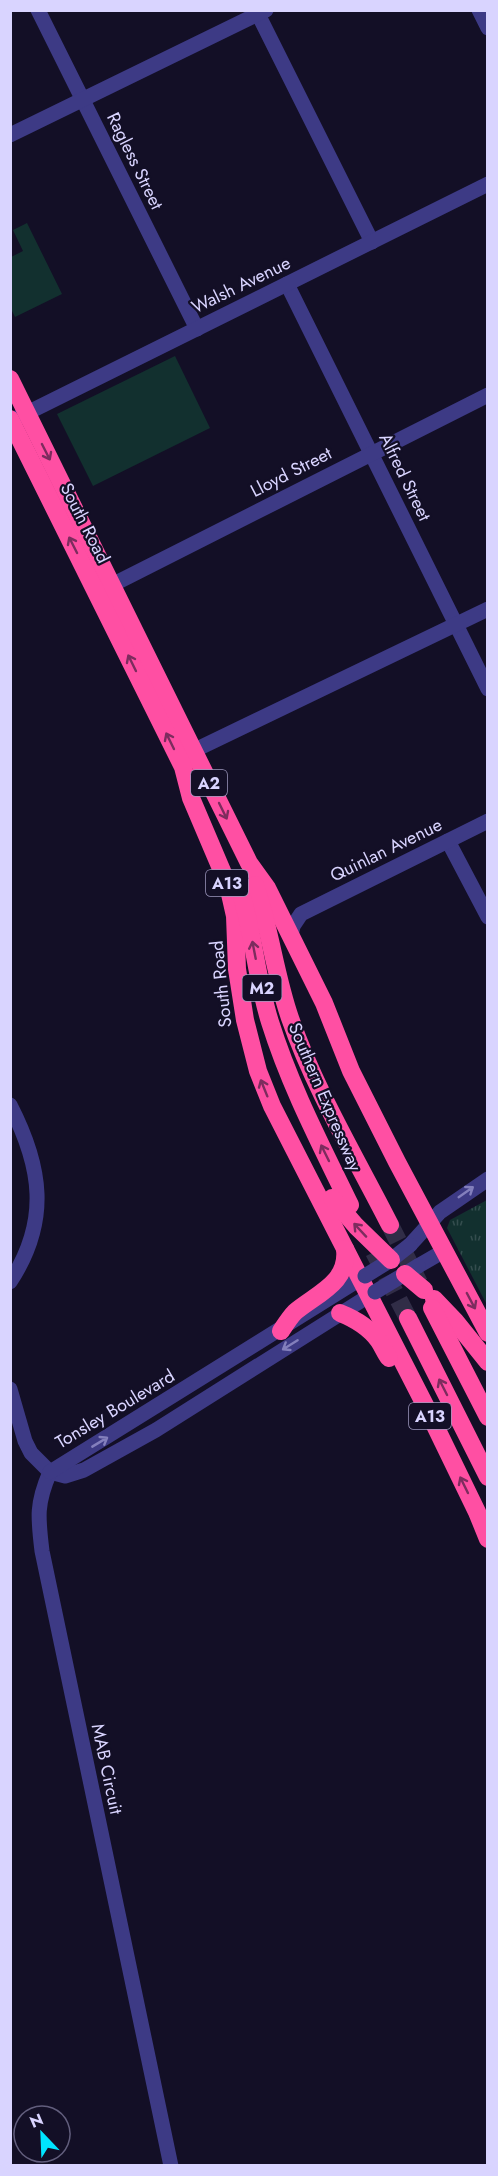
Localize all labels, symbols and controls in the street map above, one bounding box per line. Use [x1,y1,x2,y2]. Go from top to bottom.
street label: Ragless Street [100,108,170,215]
street label: Walsh Avenue [187,250,295,320]
street label: Alfred Street [373,429,438,526]
street label: Lloyd Street [246,440,337,504]
one-way arrow [41,442,52,460]
street label: South Road [54,478,116,568]
one-way arrow [67,537,78,555]
one-way arrow [125,655,137,673]
one-way arrow [164,733,176,751]
road number: A2 [191,770,227,796]
one-way arrow [218,802,230,820]
street label: Quinlan Avenue [326,812,446,888]
road number: A13 [206,870,248,896]
street label: South Road [204,939,238,1029]
one-way arrow [248,940,259,960]
road number: M2 [242,975,282,1001]
street label: Southern Expressway [282,1019,368,1175]
one-way arrow [258,1079,269,1098]
one-way arrow [318,1144,330,1162]
one-way arrow [458,1186,474,1198]
one-way arrow [353,1223,368,1238]
one-way arrow [465,1292,477,1309]
one-way arrow [282,1339,299,1351]
street label: Tonsley Boulevard [50,1363,180,1455]
one-way arrow [436,1378,448,1396]
road number: A13 [409,1403,451,1429]
one-way arrow [91,1435,108,1447]
one-way arrow [457,1477,469,1495]
street label: MAB Circuit [85,1721,129,1817]
north arrow [12,2104,72,2164]
text: N [26,2108,47,2134]

